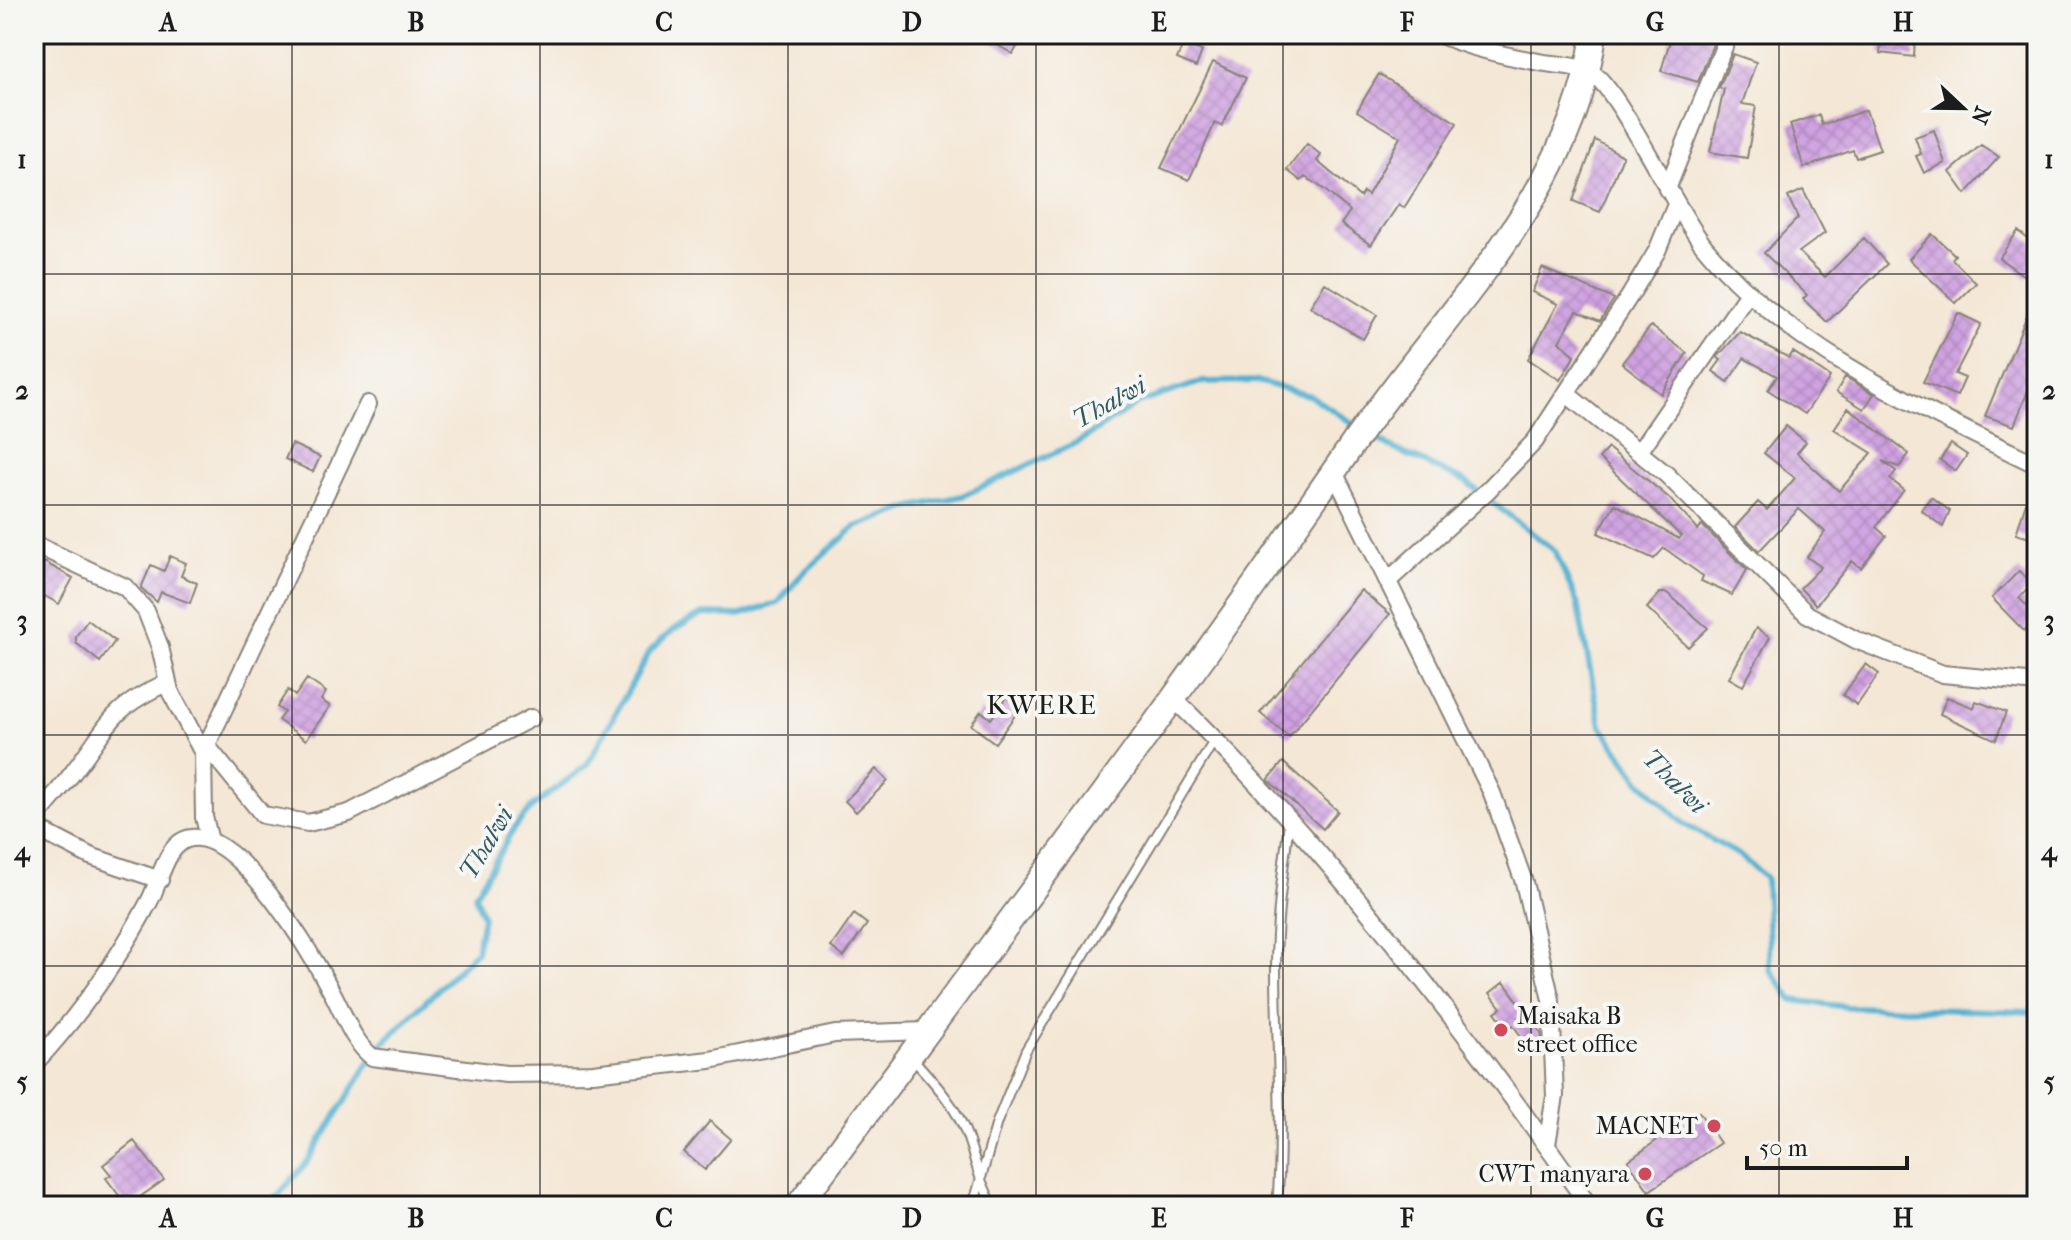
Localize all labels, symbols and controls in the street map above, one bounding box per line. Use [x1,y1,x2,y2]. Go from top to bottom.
text: A [158,7,178,38]
text: B [408,7,425,38]
text: C [655,7,673,38]
text: D [902,7,922,38]
text: E [1151,7,1167,38]
text: F [1399,7,1414,38]
text: G [1646,7,1664,38]
text: H [1893,7,1914,38]
north arrow [1923,68,2003,148]
text: N [1965,103,1996,128]
text: 1 [17,144,27,175]
text: 1 [2044,144,2054,175]
water label: Thalwi [1067,369,1153,435]
text: 2 [15,375,29,406]
text: 2 [2042,375,2056,406]
text: 3 [17,605,27,636]
text: 3 [2044,605,2054,636]
district label: KWERE [986,688,1098,721]
water label: Thalwi [1636,742,1715,821]
water label: Thalwi [453,800,521,885]
text: 4 [13,836,31,868]
text: 4 [2040,836,2058,868]
place label: Maisaka B street office [1517,1002,1638,1058]
marker: Maisaka B street office [1492,1021,1510,1039]
text: 5 [16,1066,28,1097]
text: 5 [2043,1066,2055,1097]
place label: MACNET [1596,1112,1699,1140]
marker: MACNET [1705,1117,1723,1135]
scale bar [1747,1120,1907,1170]
text: 50 m [1759,1134,1808,1162]
place label: CWT manyara [1479,1160,1630,1188]
marker: CWT manyara [1636,1165,1654,1183]
text: A [158,1203,178,1234]
text: B [408,1203,425,1234]
text: C [655,1203,673,1234]
text: D [902,1203,922,1234]
text: E [1151,1203,1167,1234]
text: F [1399,1203,1414,1234]
text: G [1646,1203,1664,1234]
text: H [1893,1203,1914,1234]

